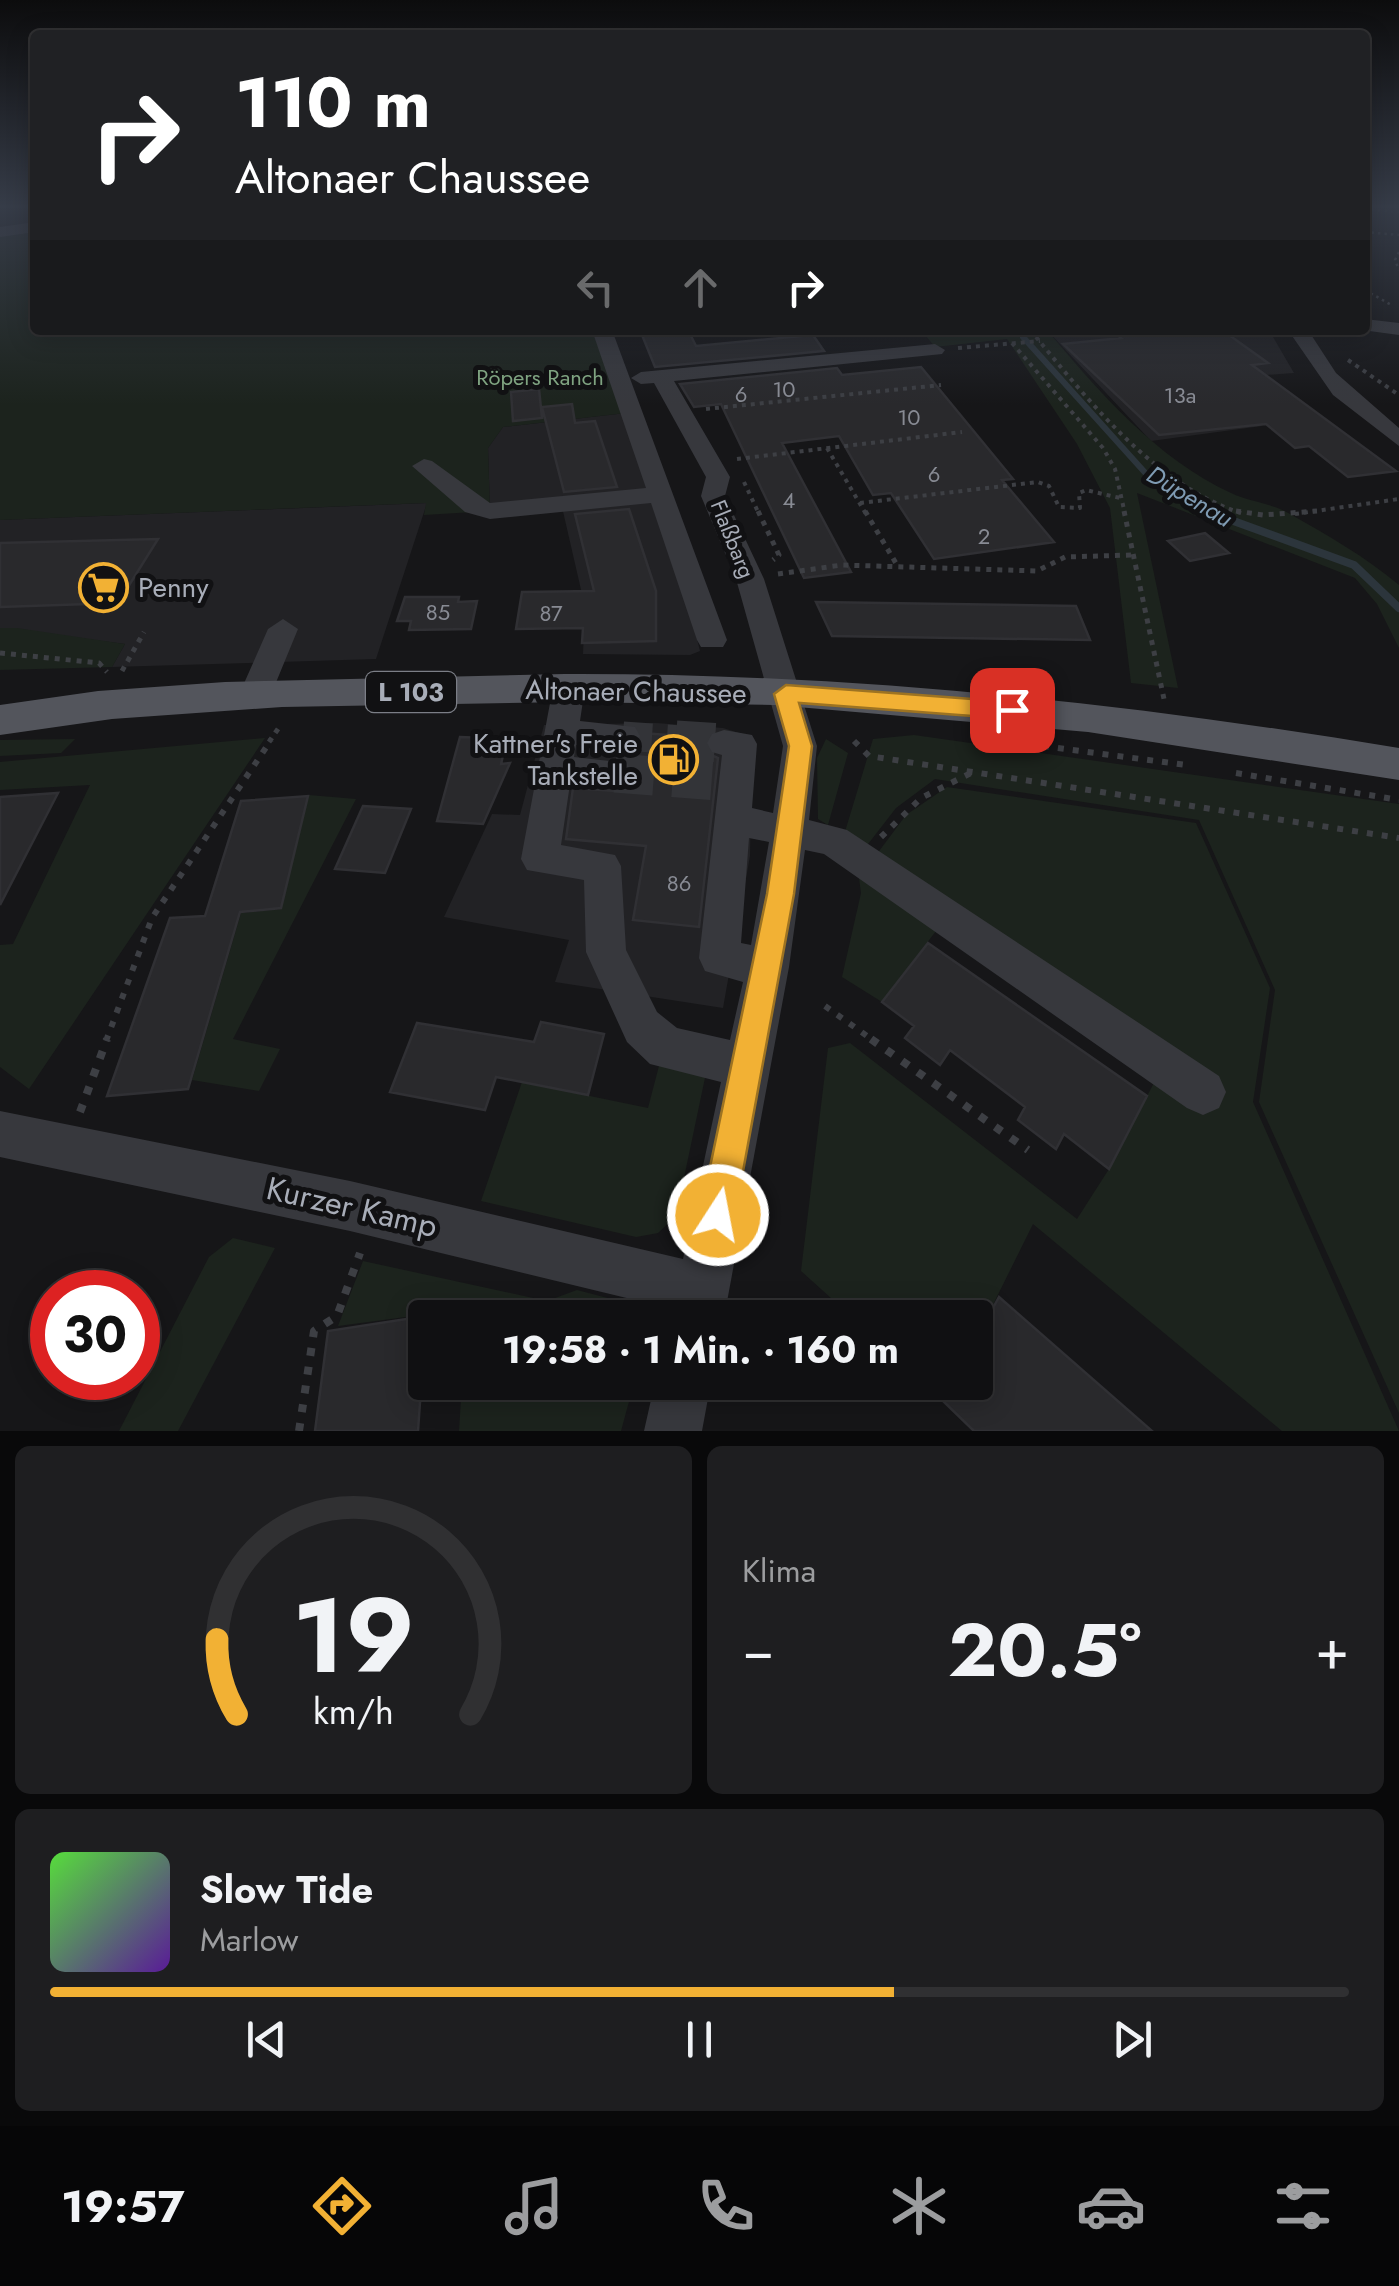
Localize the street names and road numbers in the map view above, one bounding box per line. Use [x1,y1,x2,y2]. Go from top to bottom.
street label: Flaßbarg [703,495,763,583]
street label: Altonaer Chaussee [525,669,747,714]
road number: L 103 [366,672,456,712]
street label: Kurzer Kamp [262,1165,442,1249]

